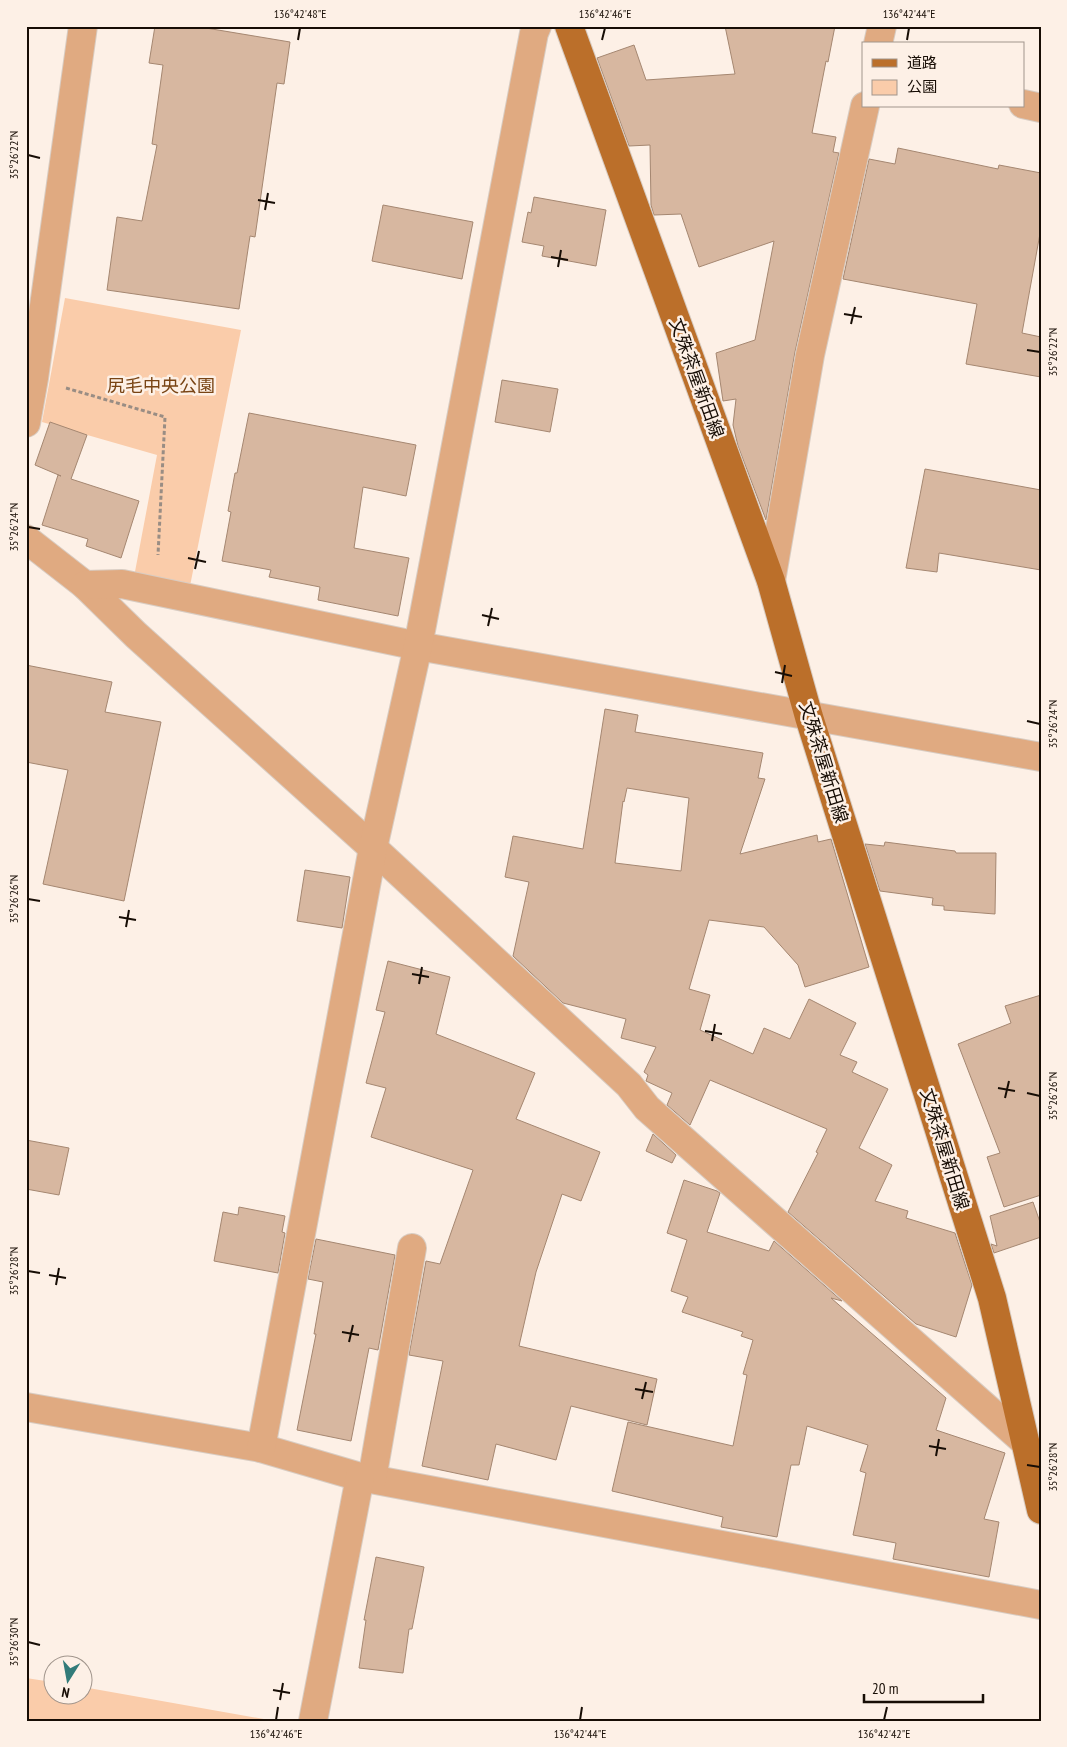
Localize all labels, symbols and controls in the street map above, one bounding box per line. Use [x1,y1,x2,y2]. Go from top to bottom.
text: 136°42'48"E [274,6,326,21]
text: 136°42'46"E [579,6,631,21]
text: 136°42'44"E [883,6,935,21]
legend [862,42,1024,108]
text: 道路 [907,53,937,72]
text: 公園 [907,77,937,96]
text: 35°26'22"N [6,131,21,179]
street label: 文殊茶屋新田線 [665,315,729,441]
text: 35°26'22"N [1045,328,1060,376]
park label: 尻毛中央公園 [107,374,215,397]
text: 35°26'24"N [6,503,21,551]
street label: 文殊茶屋新田線 [795,698,853,826]
text: 35°26'24"N [1045,700,1060,748]
text: 35°26'26"N [6,875,21,923]
text: 35°26'26"N [1045,1072,1060,1120]
street label: 文殊茶屋新田線 [916,1085,974,1213]
text: 35°26'28"N [6,1247,21,1295]
text: 35°26'28"N [1045,1443,1060,1491]
text: 35°26'30"N [6,1618,21,1666]
north arrow [42,1654,92,1704]
scale bar [864,1672,983,1704]
text: 20 m [872,1679,898,1698]
text: N [60,1683,71,1702]
text: 136°42'46"E [250,1726,302,1741]
text: 136°42'44"E [554,1726,606,1741]
text: 136°42'42"E [858,1726,910,1741]

